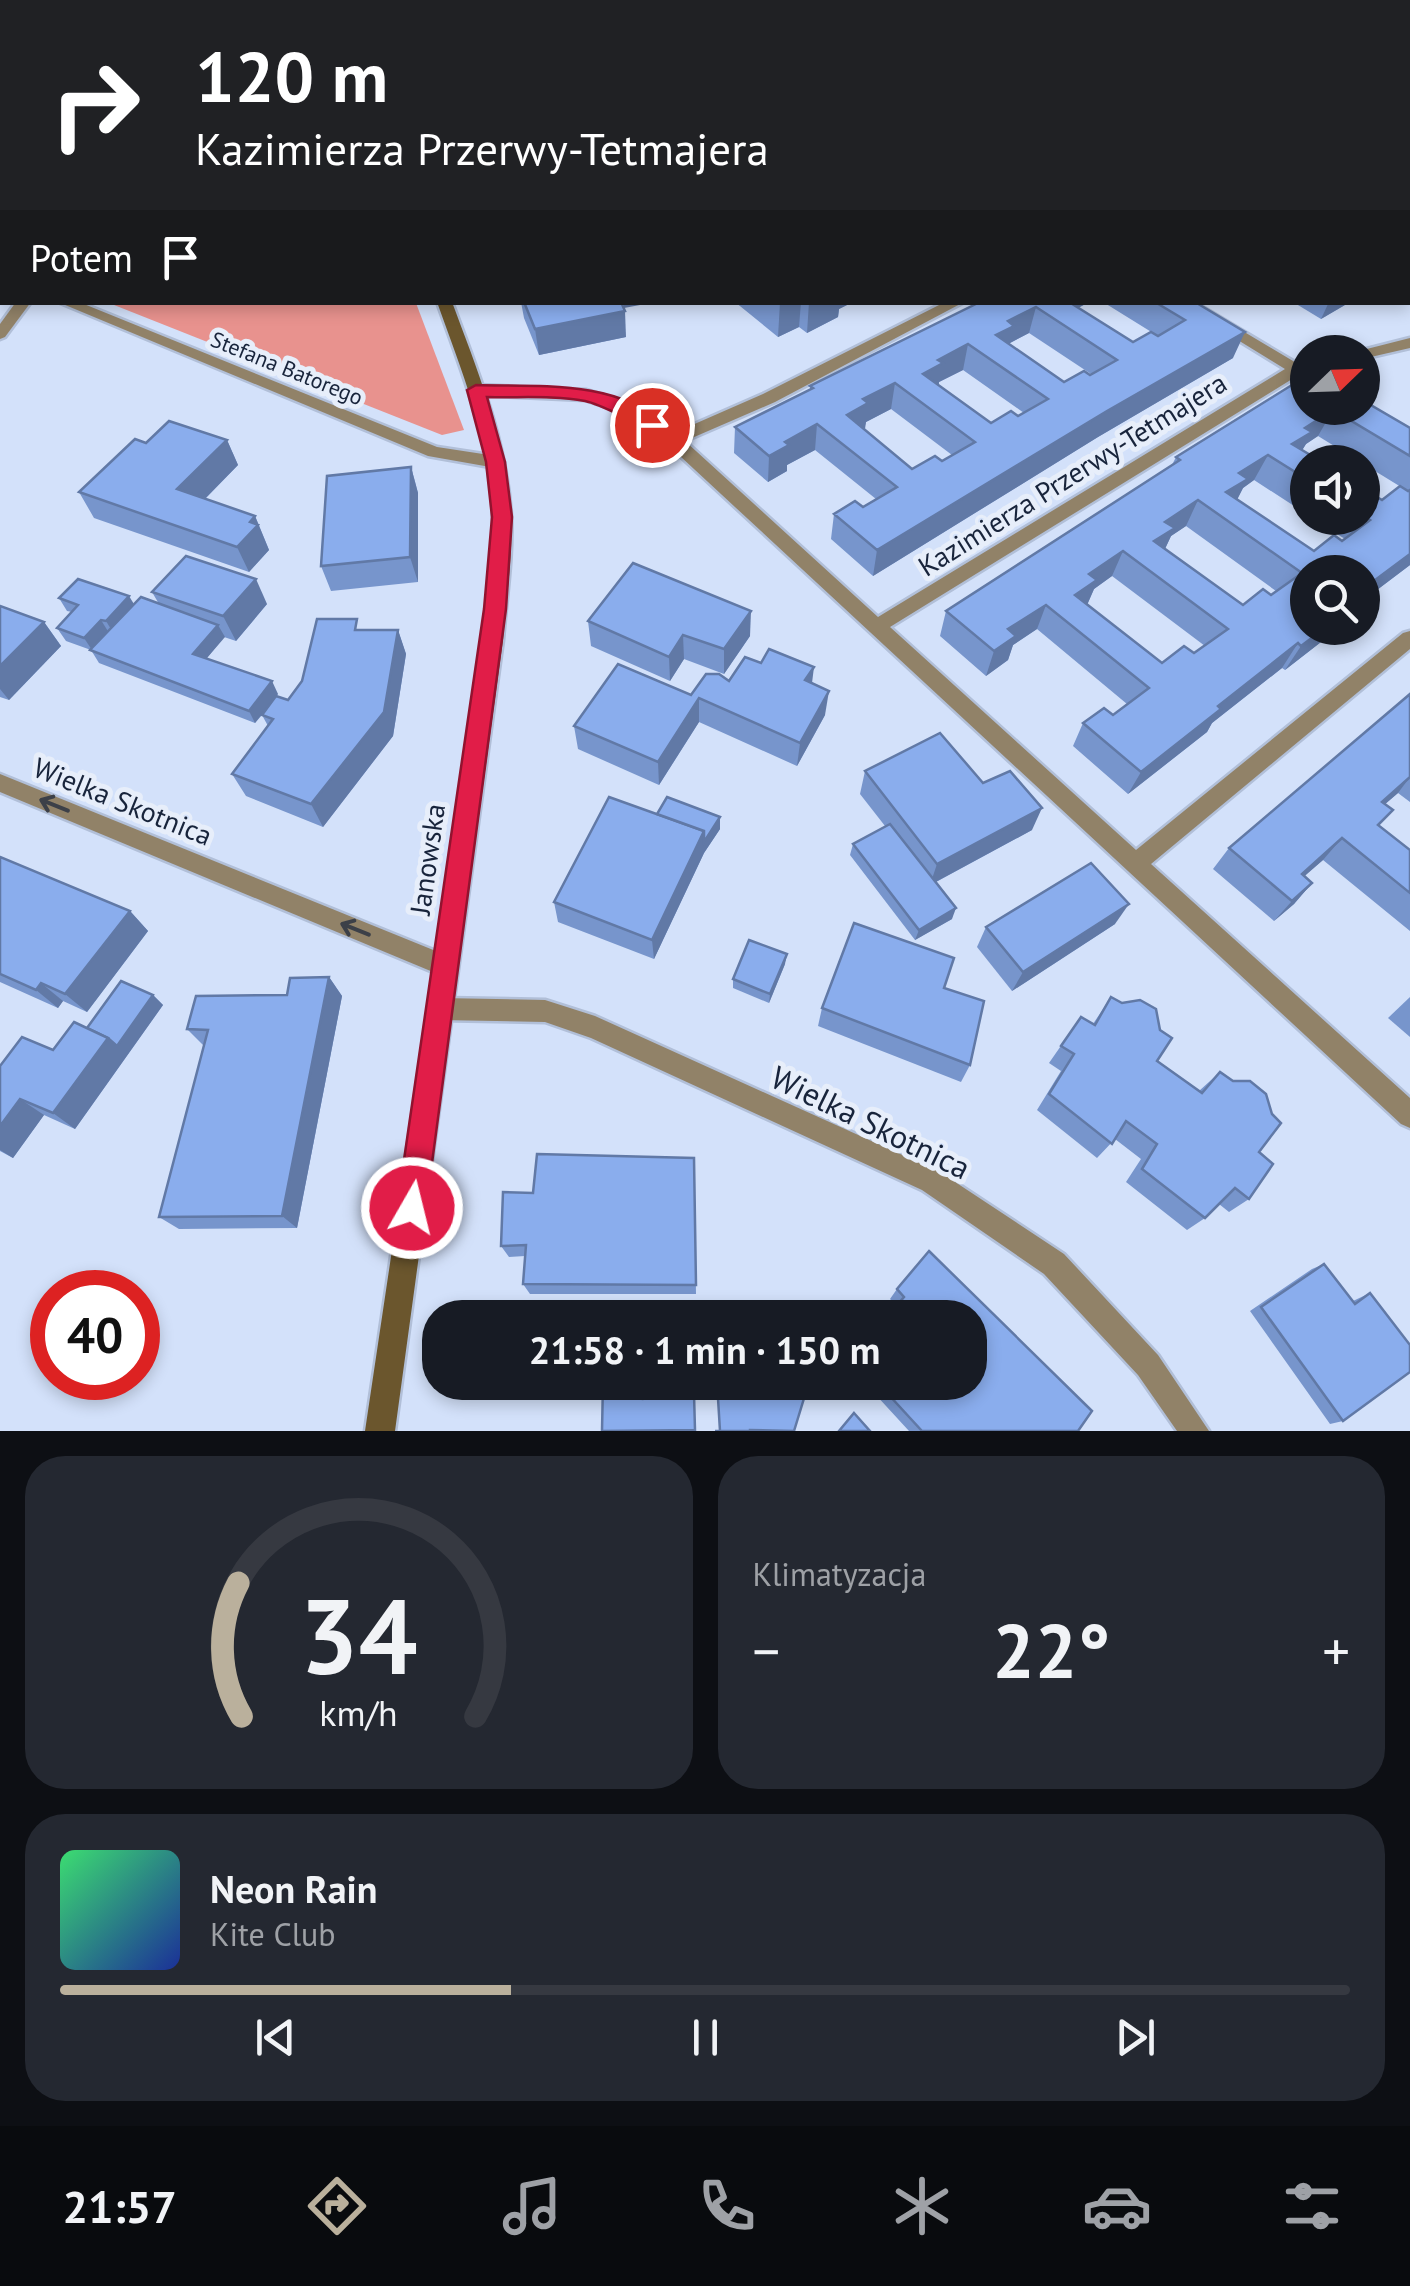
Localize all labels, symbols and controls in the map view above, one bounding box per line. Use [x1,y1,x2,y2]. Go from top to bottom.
text: 120 m [195,31,388,121]
icon: right [30,40,160,170]
text: Kazimierza Przerwy-Tetmajera [195,119,769,177]
icon: arrive [153,230,208,285]
text: Potem [30,233,133,282]
street label: Stefana Batorego [207,325,367,411]
north arrow [1290,335,1380,425]
map controls [1290,335,1380,645]
street label: Kazimierza Przerwy-Tetmajera [911,364,1233,584]
pin [610,383,695,468]
icon: arrive [625,398,680,453]
button: sound [1290,445,1380,535]
button: search [1290,555,1380,645]
street label: Wielka Skotnica [28,748,218,854]
one-way arrow [40,795,70,813]
street label: Janowska [401,801,453,918]
one-way arrow [340,918,371,936]
street label: Wielka Skotnica [764,1056,978,1188]
position arrow [360,1156,464,1260]
speed limit sign: 40 [30,1270,160,1400]
text: 21:58 · 1 min · 150 m [529,1325,880,1374]
text: Klimatyzacja [753,1553,926,1595]
text: 34 [300,1568,418,1703]
text: 22° [992,1602,1110,1699]
text: − [753,1615,780,1686]
text: + [1322,1615,1350,1686]
text: km/h [320,1690,398,1736]
text: Neon Rain [210,1864,377,1913]
text: Kite Club [210,1913,336,1955]
icon: previous [248,2010,303,2065]
icon: pause [678,2010,733,2065]
icon: next [1108,2010,1163,2065]
icon: directions [302,2171,372,2241]
icon: music [497,2171,567,2241]
icon: phone [692,2171,762,2241]
icon: climate [887,2171,957,2241]
icon: car [1082,2171,1152,2241]
icon: filters [1277,2171,1347,2241]
text: 21:57 [63,2177,177,2235]

